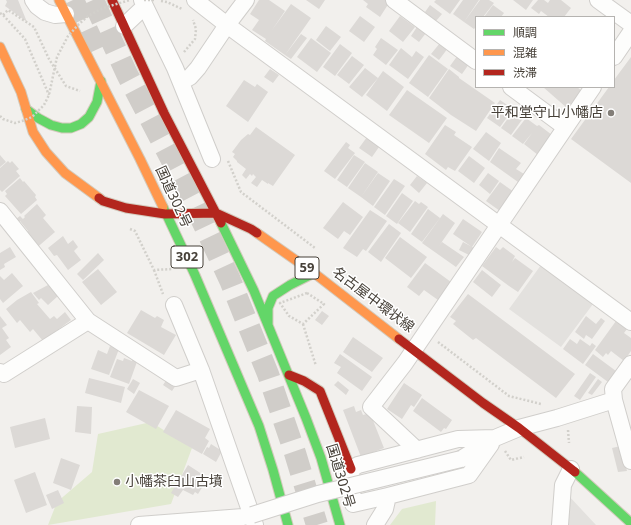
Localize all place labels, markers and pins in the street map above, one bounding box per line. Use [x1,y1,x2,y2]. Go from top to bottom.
place label: 平和堂守山小幡店 [491,105,603,121]
marker: 平和堂守山小幡店 [606,108,616,118]
place label: 小幡茶臼山古墳 [125,474,223,490]
marker: 小幡茶臼山古墳 [112,477,122,487]

